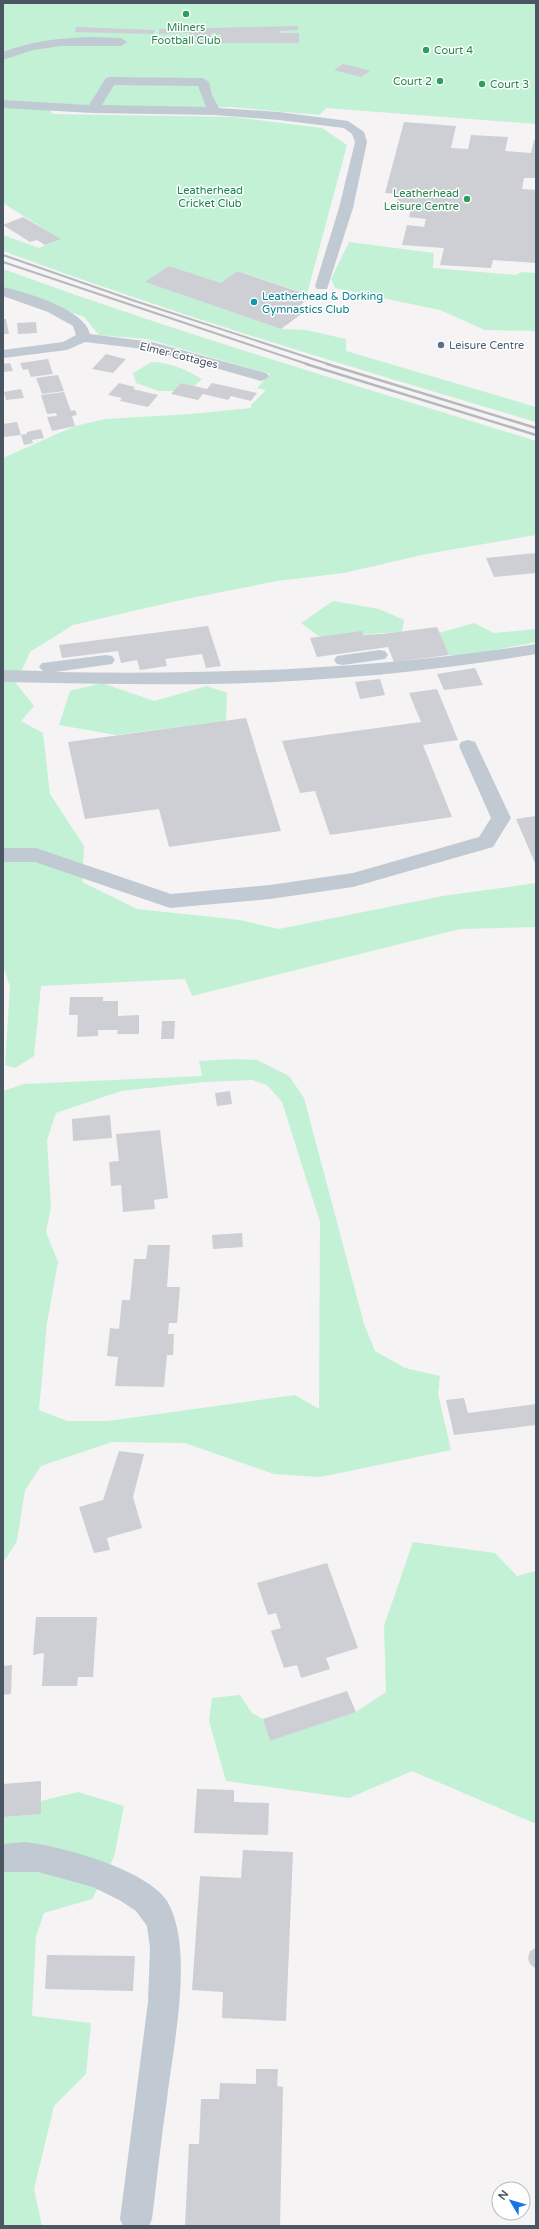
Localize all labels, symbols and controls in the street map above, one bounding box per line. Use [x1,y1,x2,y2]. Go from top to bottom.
marker: Milners Football Club [181,9,191,19]
place label: Milners Football Club [151,21,221,47]
place label: Court 4 [434,44,473,57]
marker: Court 4 [421,45,431,55]
place label: Court 2 [393,75,432,88]
marker: Court 2 [435,76,445,86]
place label: Court 3 [490,78,529,91]
marker: Court 3 [477,79,487,89]
park label: Leatherhead Cricket Club [177,184,243,210]
place label: Leatherhead Leisure Centre [384,187,459,213]
marker: Leatherhead Leisure Centre [462,194,472,204]
place label: Leatherhead & Dorking Gymnastics Club [262,290,383,316]
marker: Leatherhead & Dorking Gymnastics Club [249,297,259,307]
street label: Elmer Cottages [138,339,219,372]
place label: Leisure Centre [449,339,524,352]
marker: Leisure Centre [436,340,446,350]
north arrow [491,2181,531,2221]
text: N [496,2188,511,2203]

